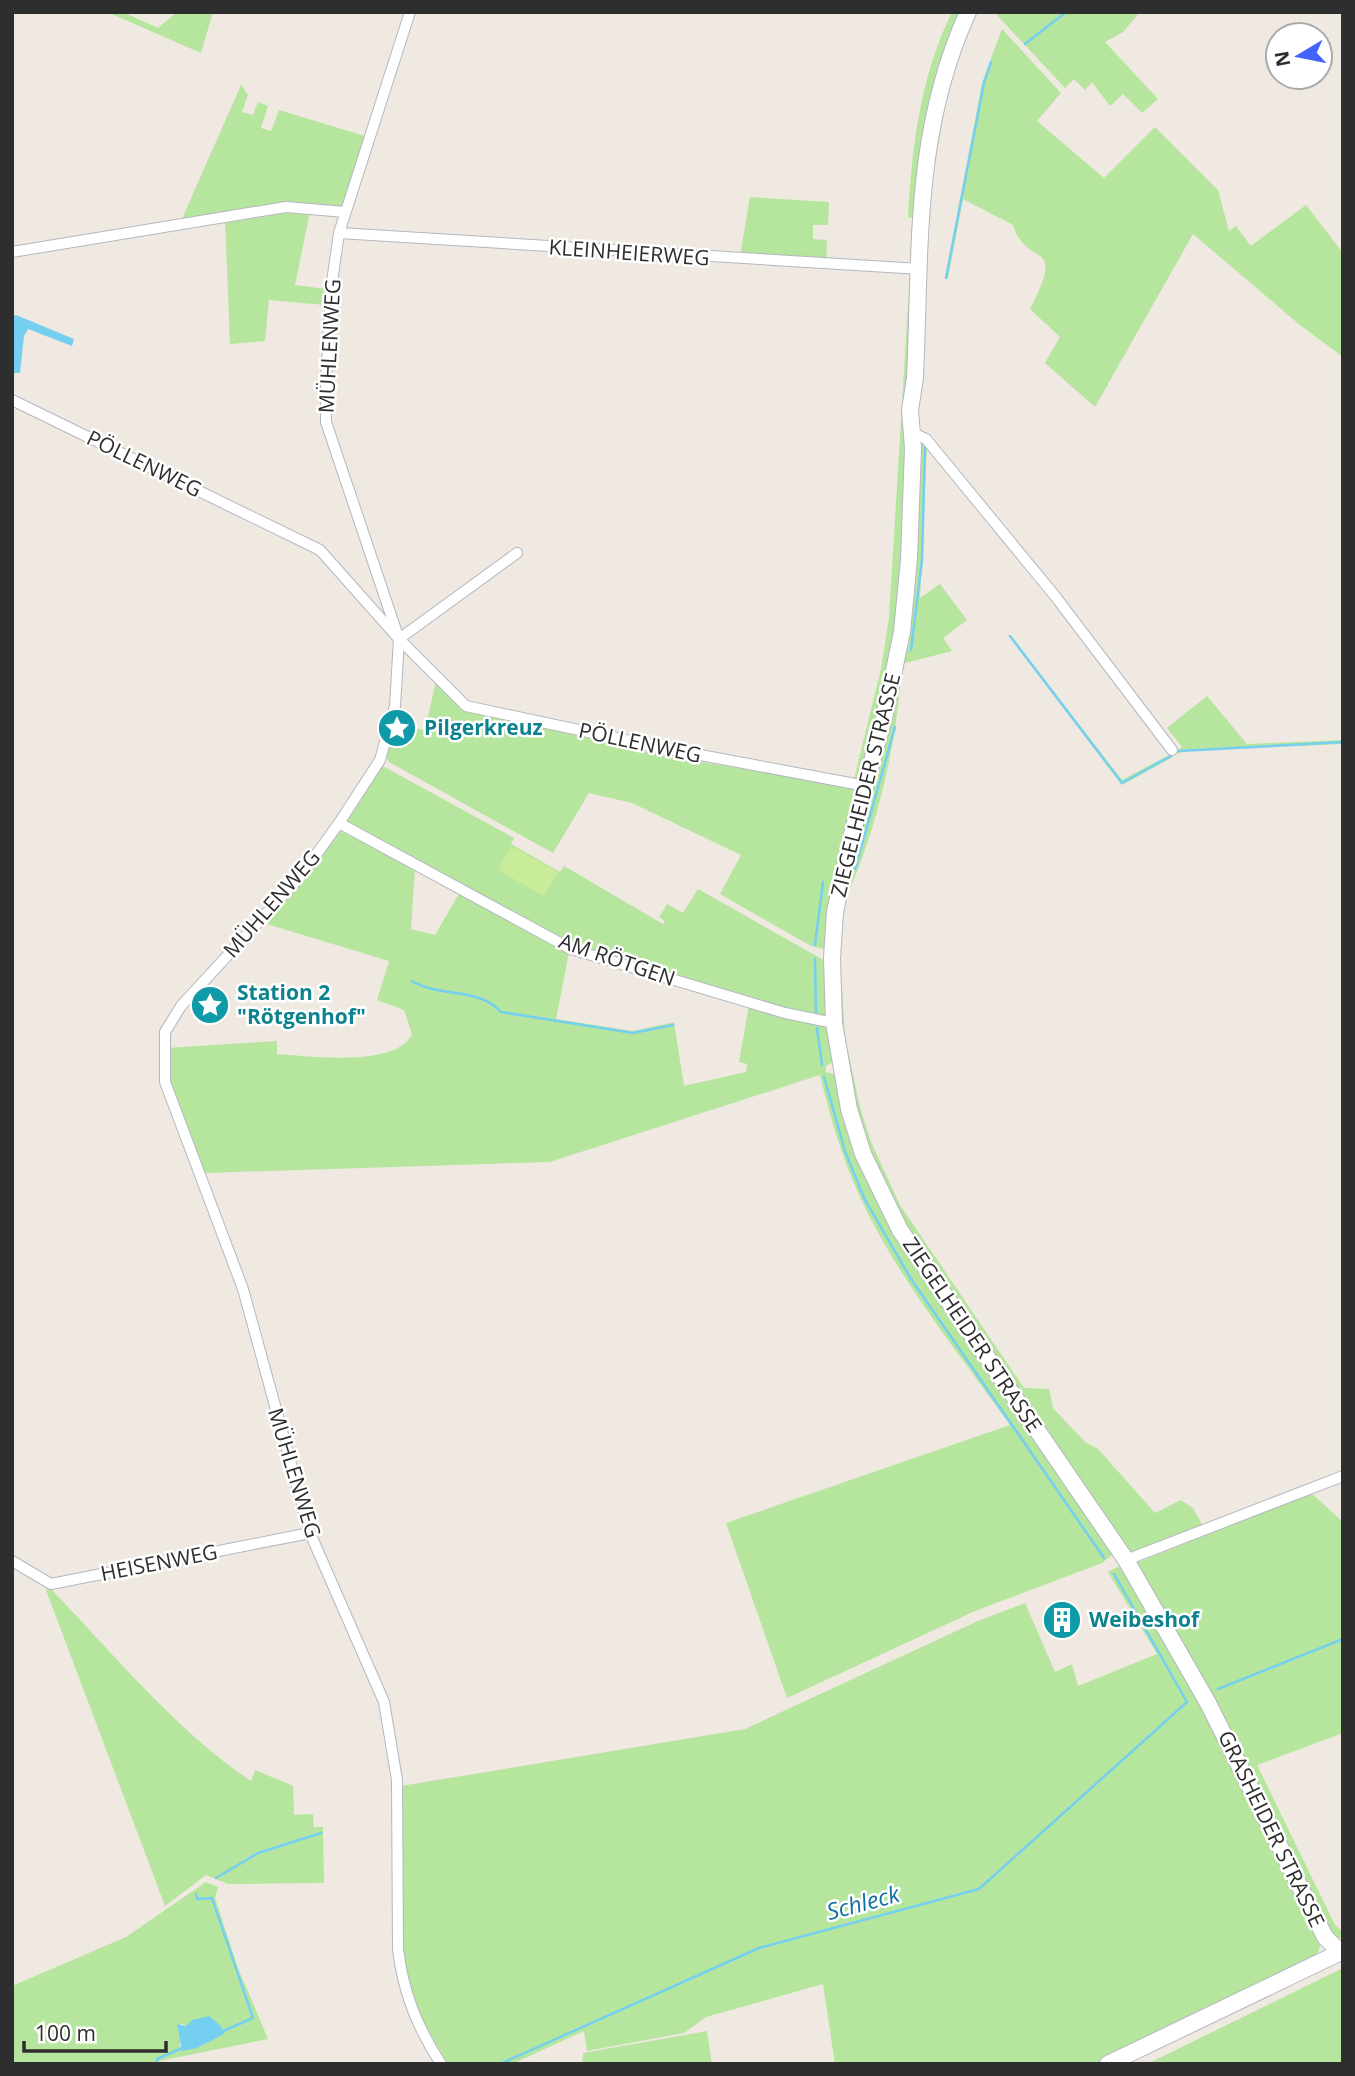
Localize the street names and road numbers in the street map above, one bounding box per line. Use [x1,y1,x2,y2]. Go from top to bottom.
street label: KLEINHEIERWEG [548,232,710,272]
street label: MÜHLENWEG [312,278,347,414]
street label: PÖLLENWEG [82,423,207,503]
street label: ZIEGELHEIDER STRASSE [824,670,906,900]
street label: PÖLLENWEG [576,715,704,769]
street label: MÜHLENWEG [217,843,326,963]
street label: AM RÖTGEN [555,926,679,992]
street label: ZIEGELHEIDER STRASSE [897,1231,1049,1438]
street label: MÜHLENWEG [262,1404,328,1541]
street label: HEISENWEG [98,1537,220,1587]
street label: GRASHEIDER STRASSE [1212,1726,1332,1931]

